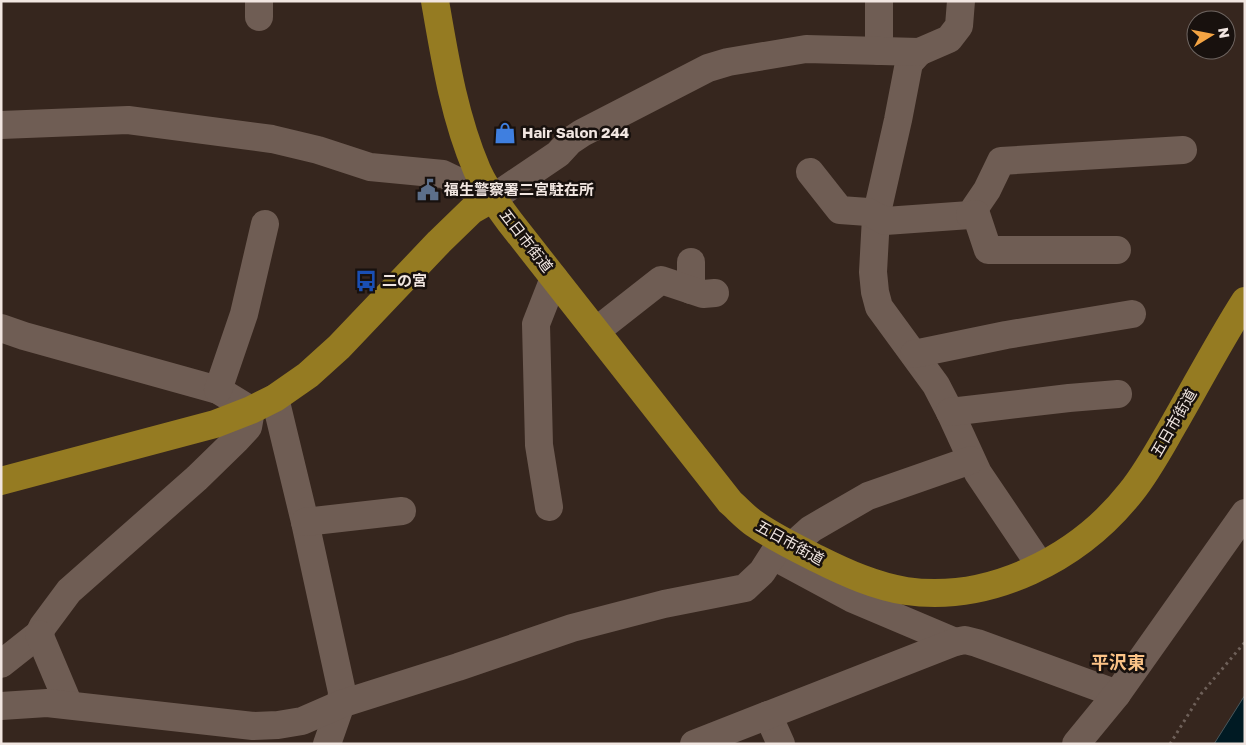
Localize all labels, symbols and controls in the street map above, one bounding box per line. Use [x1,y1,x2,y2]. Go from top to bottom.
north arrow [1186,10,1236,60]
text: N [1215,26,1234,39]
shop icon: Hair Salon 244 [492,120,518,146]
place label: Hair Salon 244 [522,123,629,141]
public building icon: 福生警察署二宮駐在所 [415,177,441,203]
place label: 福生警察署二宮駐在所 [443,180,594,198]
street label: 五日市街道 [497,205,557,275]
bus stop icon: 二の宮 [353,268,379,294]
place label: 二の宮 [382,271,427,289]
street label: 五日市街道 [1147,386,1200,459]
street label: 五日市街道 [753,516,828,568]
district label: 平沢東 [1091,651,1145,673]

